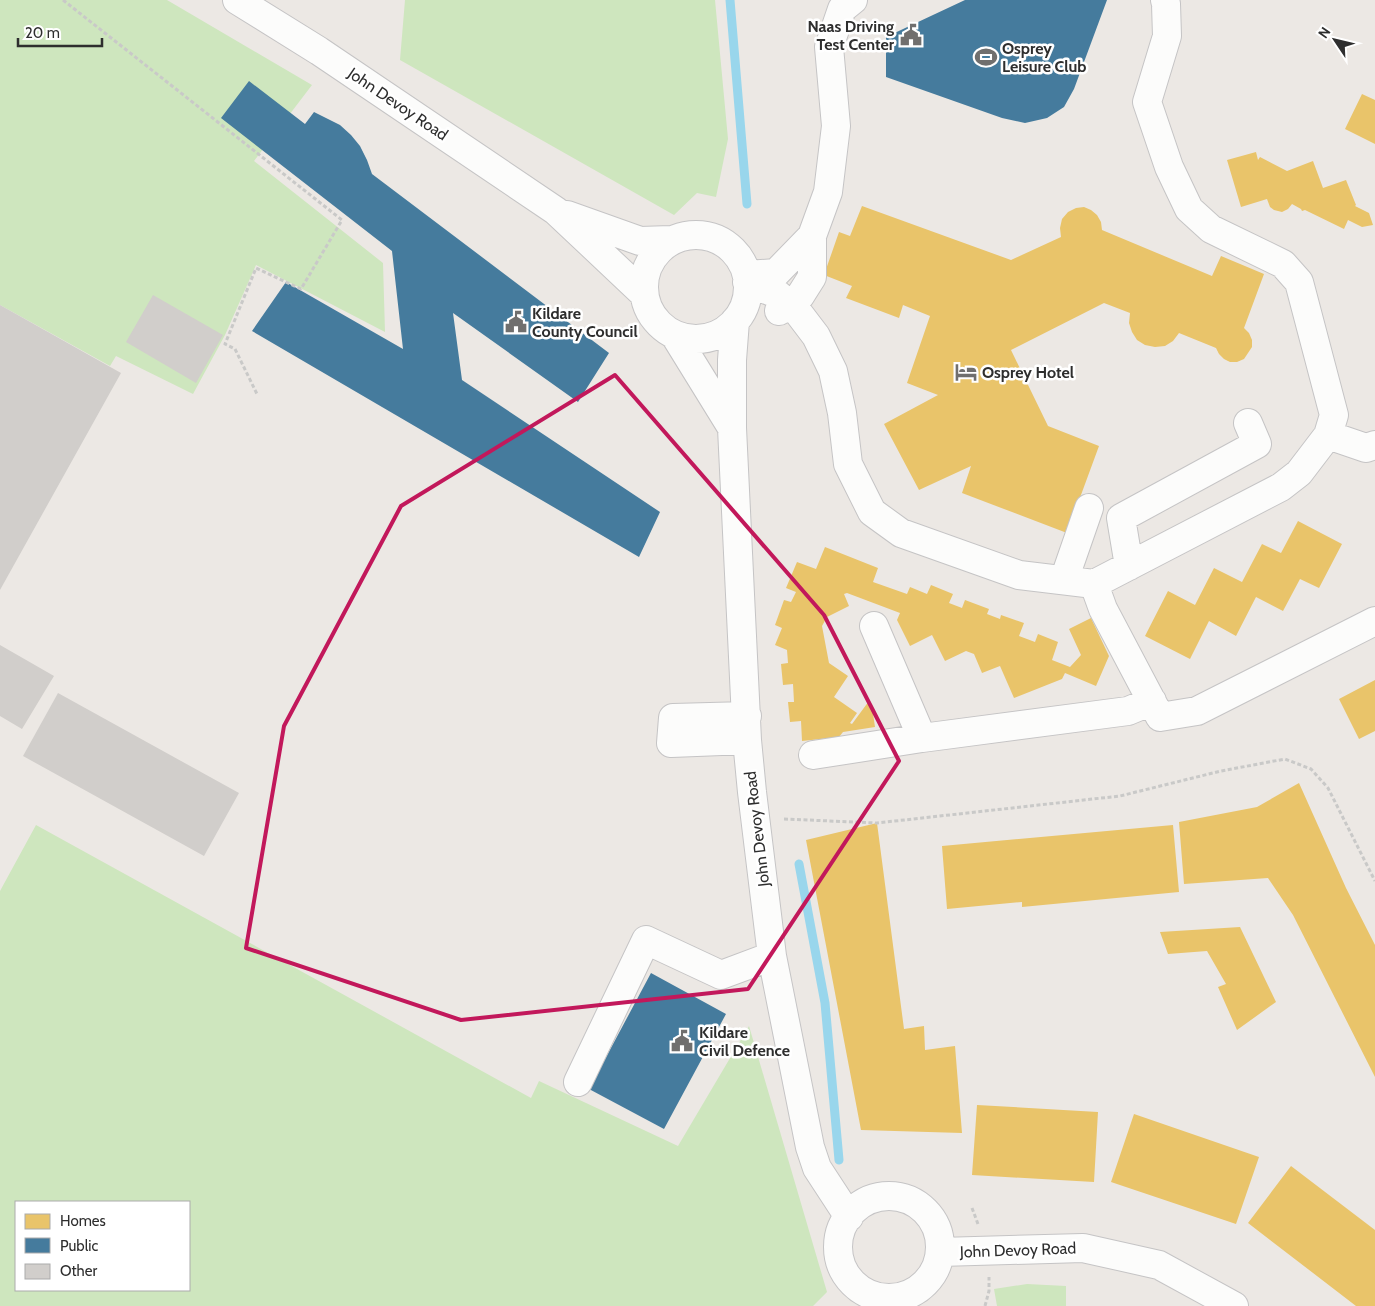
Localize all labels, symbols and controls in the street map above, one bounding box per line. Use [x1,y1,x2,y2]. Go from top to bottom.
scale bar [18,15,101,47]
north arrow [1310,15,1360,65]
place label: Naas Driving Test Center [807,17,895,54]
public building icon: Naas Driving Test Center [898,22,924,48]
text: N [1314,23,1335,42]
text: 20 m [25,24,60,42]
place label: Osprey Leisure Club [1002,39,1086,76]
sports icon: Osprey Leisure Club [973,44,999,70]
street label: John Devoy Road [344,63,452,144]
place label: Kildare County Council [532,304,638,341]
public building icon: Kildare County Council [503,309,529,335]
hotel icon: Osprey Hotel [953,359,979,385]
place label: Osprey Hotel [982,363,1074,382]
street label: John Devoy Road [740,770,774,889]
place label: Kildare Civil Defence [699,1023,790,1060]
public building icon: Kildare Civil Defence [669,1028,695,1054]
legend [15,1201,190,1291]
text: Homes [60,1212,106,1230]
text: Public [60,1237,98,1255]
street label: John Devoy Road [959,1238,1076,1262]
text: Other [60,1262,97,1280]

